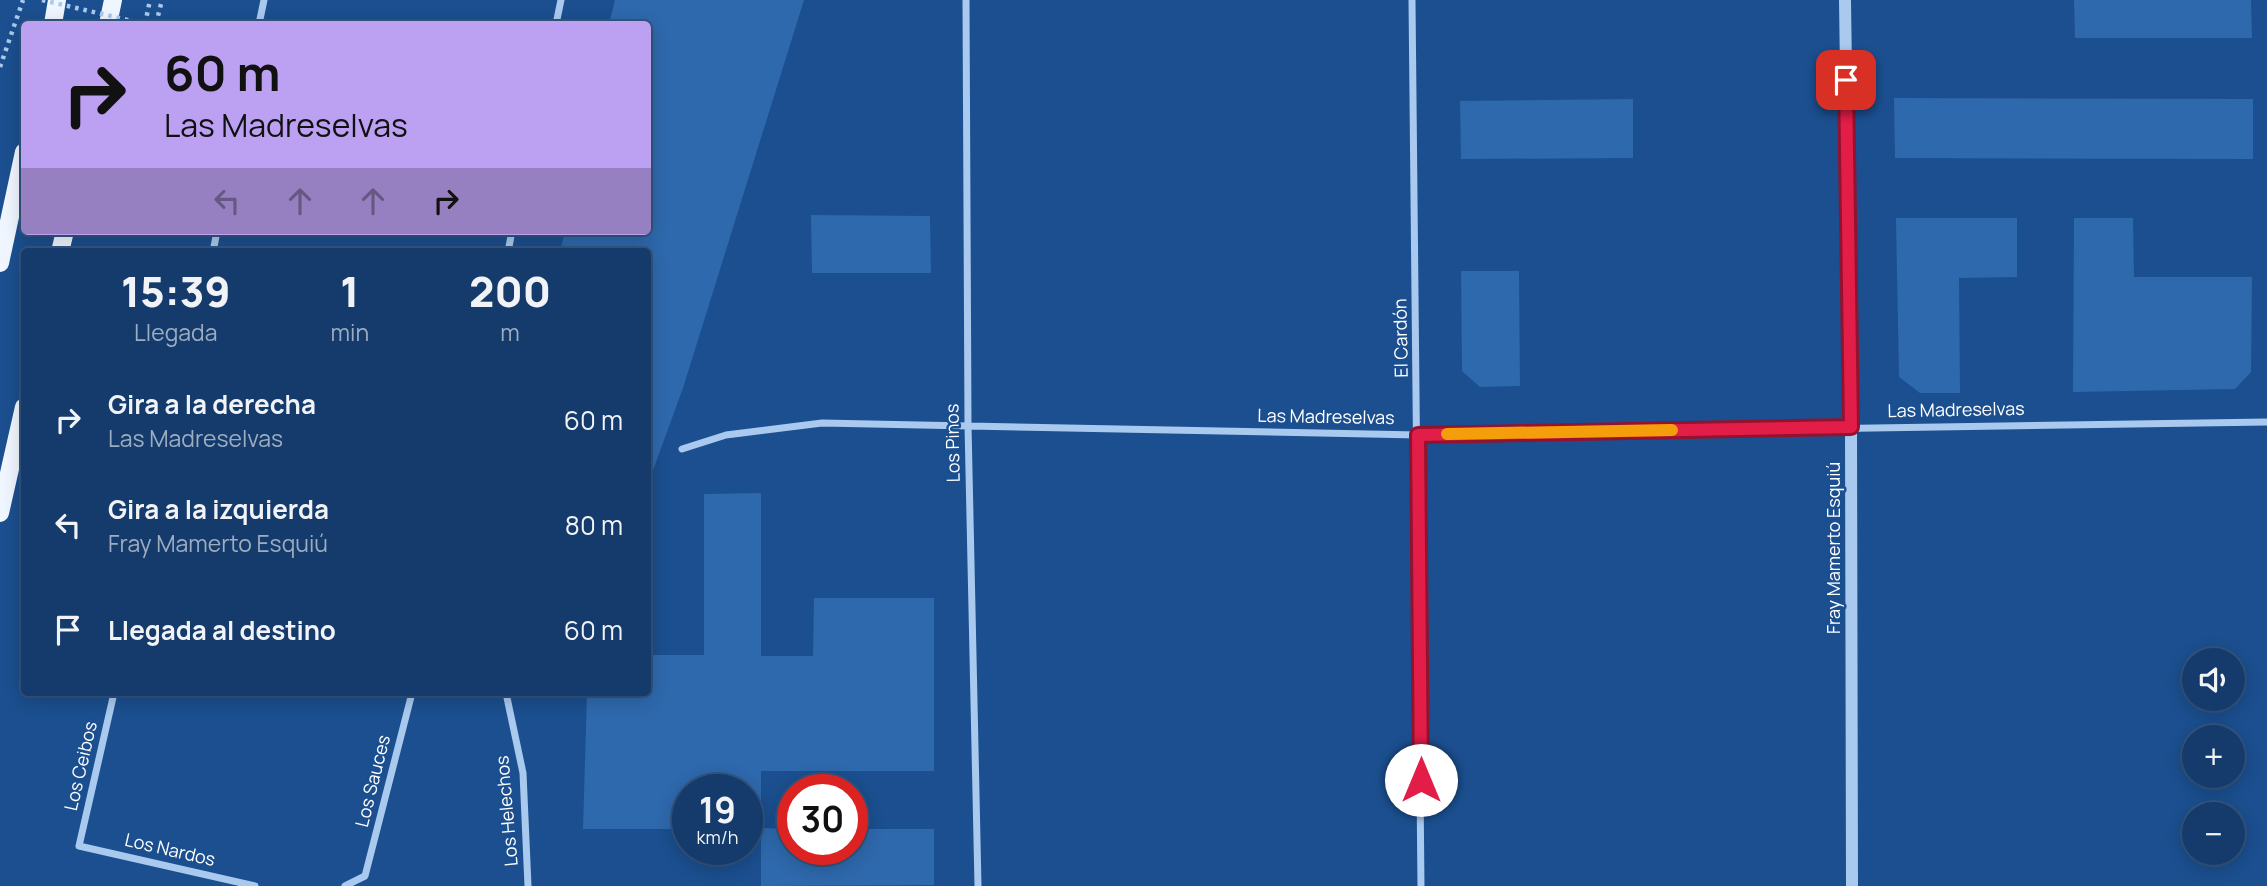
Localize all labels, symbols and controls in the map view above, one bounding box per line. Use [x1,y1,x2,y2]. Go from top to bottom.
text: 60 m [164,39,281,106]
icon: right [49,49,140,140]
pin [1816,50,1876,110]
icon: arrive [1827,61,1865,99]
text: Las Madreselvas [164,103,408,147]
icon: left [208,182,246,220]
icon: ahead [281,182,319,220]
icon: ahead [354,182,392,220]
icon: right [427,182,465,220]
text: 15:39 [121,262,231,320]
text: 1 [340,262,359,320]
text: 200 [469,262,551,320]
street label: El Cardón [1387,298,1413,378]
text: Llegada [134,316,217,348]
text: min [331,316,369,348]
text: m [500,316,520,348]
text: Gira a la derecha [108,386,316,422]
street label: Las Madreselvas [1887,396,2025,422]
icon: right [49,401,87,439]
text: 60 m [564,402,623,438]
street label: Las Madreselvas [1257,403,1395,429]
street label: Los Pinos [939,404,965,482]
text: Las Madreselvas [108,422,283,454]
street label: Fray Mamerto Esquiú [1821,462,1845,634]
text: Gira a la izquierda [108,491,329,527]
icon: left [49,506,87,544]
text: 80 m [565,507,623,543]
text: Fray Mamerto Esquiú [108,527,328,559]
icon: arrive [49,611,87,649]
text: Llegada al destino [108,612,336,648]
text: 60 m [564,612,623,648]
map controls [2182,648,2245,865]
button: sound [2182,648,2245,711]
street label: Los Ceibos [58,719,102,813]
button: + [2182,725,2245,788]
street label: Los Sauces [349,732,395,829]
position arrow [1384,743,1458,817]
street label: Los Helechos [489,755,523,867]
speed limit sign: 30 [777,774,868,865]
text: 19 [699,786,736,834]
button: − [2182,802,2245,865]
text: km/h [697,825,738,849]
street label: Los Nardos [123,827,218,871]

